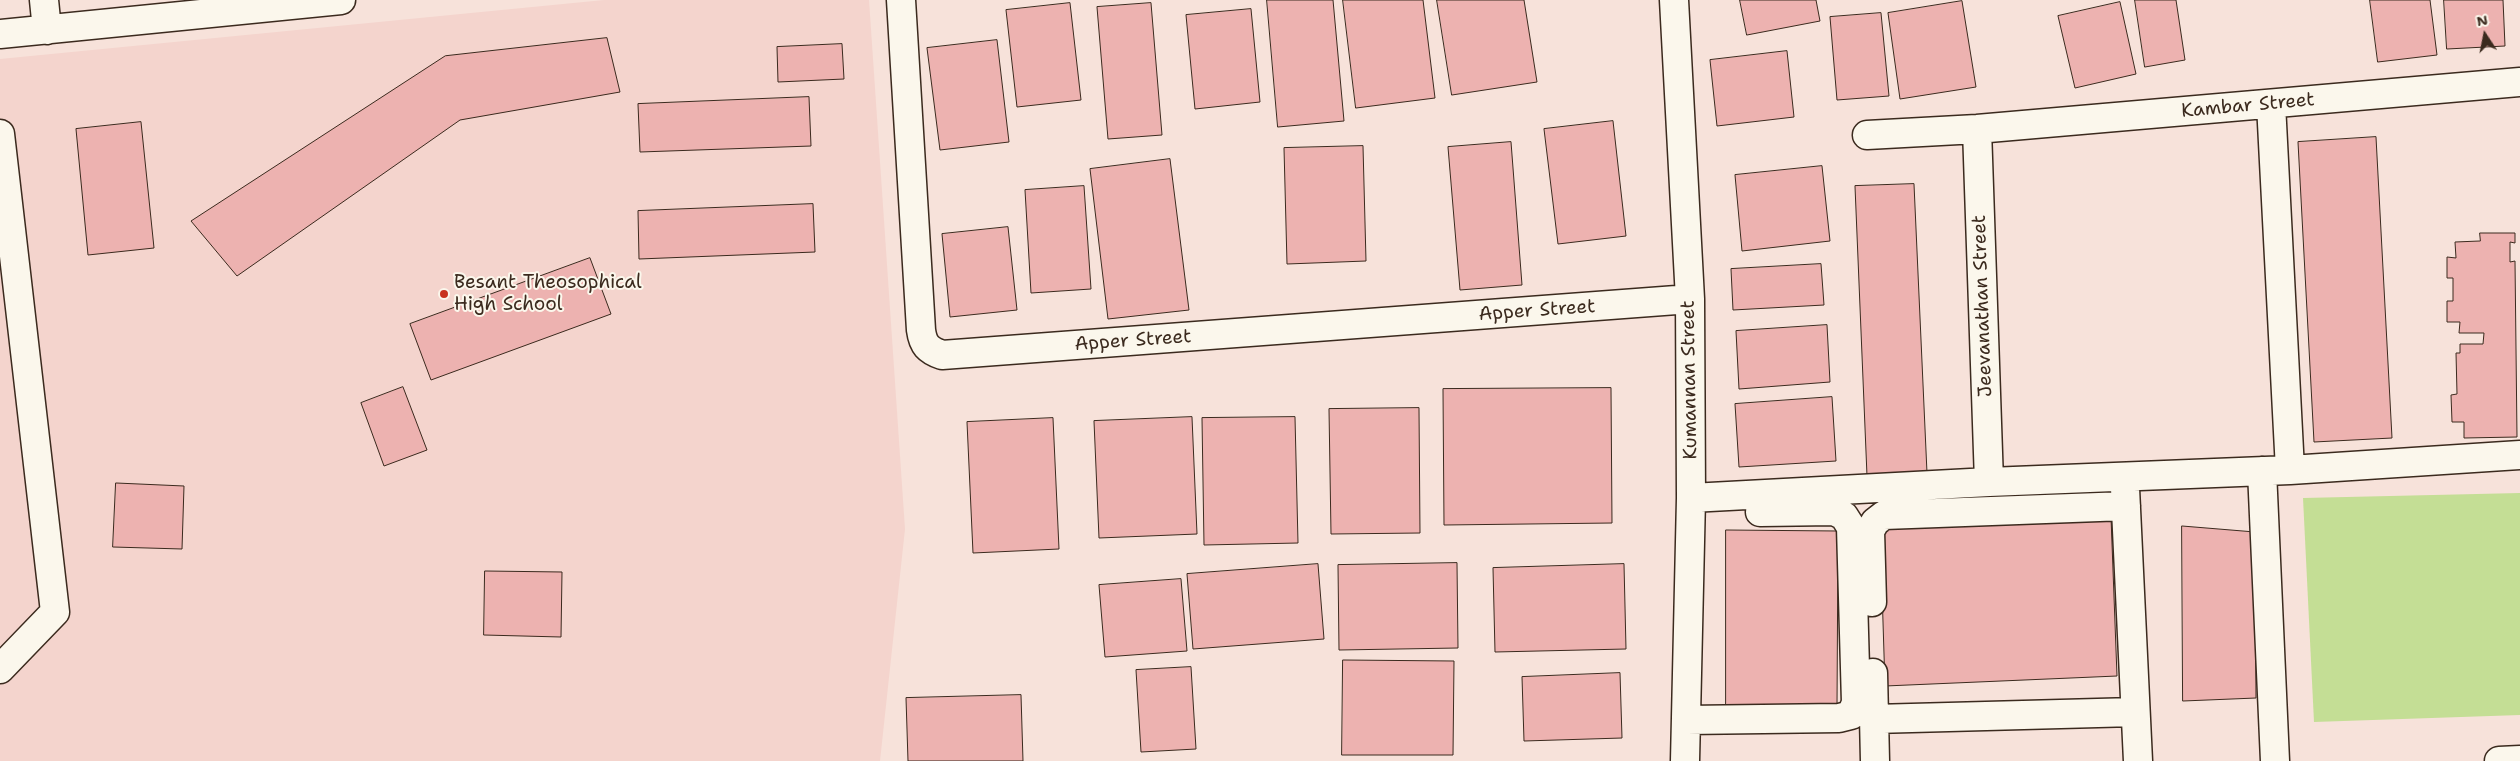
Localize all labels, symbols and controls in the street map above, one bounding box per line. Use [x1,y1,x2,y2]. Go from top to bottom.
north arrow [2460,10,2510,60]
text: N [2475,10,2489,30]
street label: Kambar Street [2180,89,2316,123]
street label: Jeevanathan Street [1968,214,1998,398]
place label: Besant Theosophical High School [454,272,642,316]
marker: Besant Theosophical High School [438,288,450,300]
street label: Apper Street [1478,296,1596,326]
street label: Kumannan Street [1677,300,1703,460]
street label: Apper Street [1074,326,1192,356]

